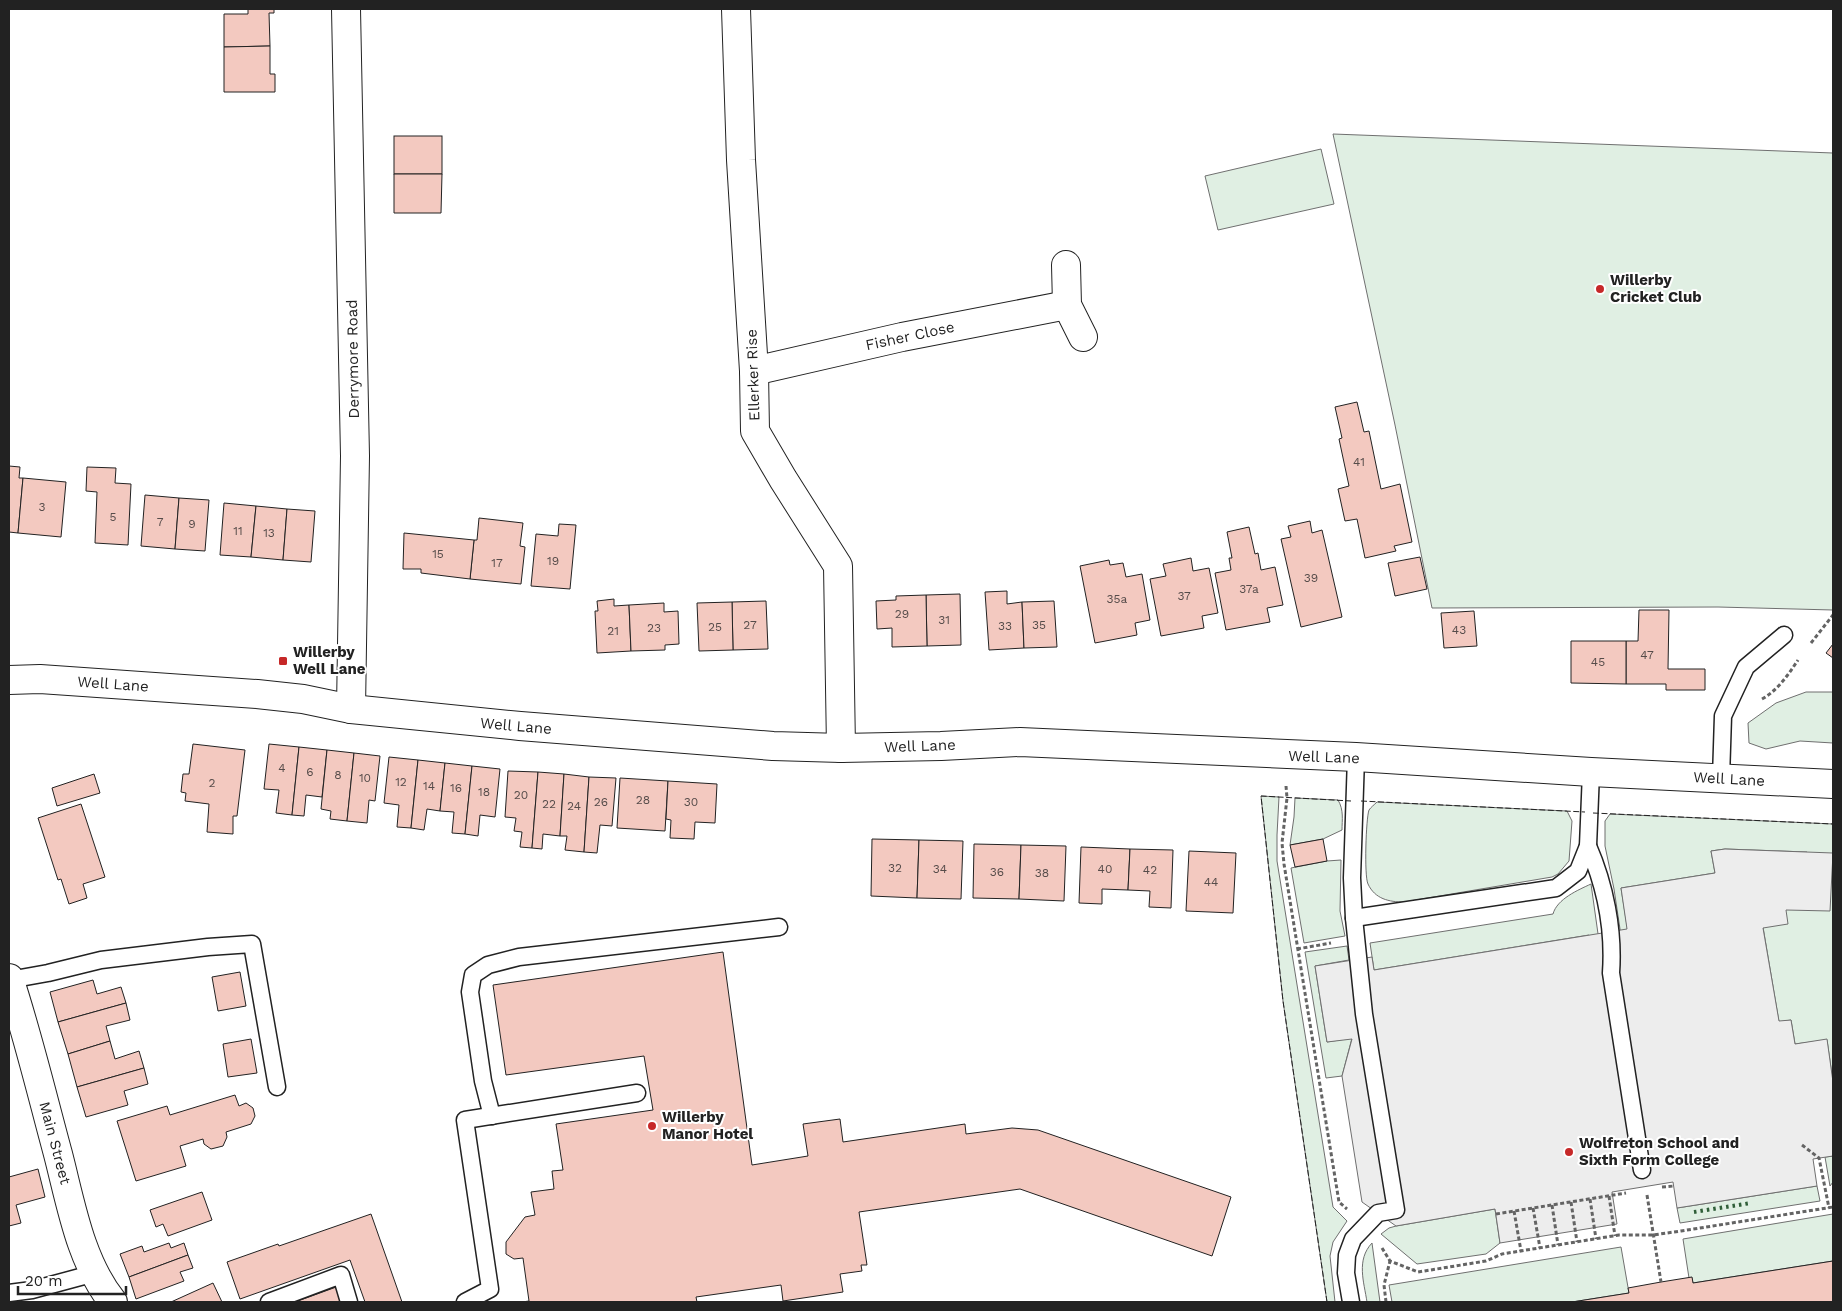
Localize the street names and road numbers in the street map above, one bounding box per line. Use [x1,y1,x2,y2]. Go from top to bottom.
street label: Derrymore Road [343,299,363,419]
street label: Fisher Close [864,318,956,354]
street label: Ellerker Rise [742,329,764,421]
street label: Well Lane [77,673,149,695]
street label: Well Lane [479,714,553,738]
street label: Well Lane [884,736,956,756]
street label: Well Lane [1288,747,1360,767]
street label: Well Lane [1693,768,1765,790]
street label: Main Street [35,1100,75,1187]

